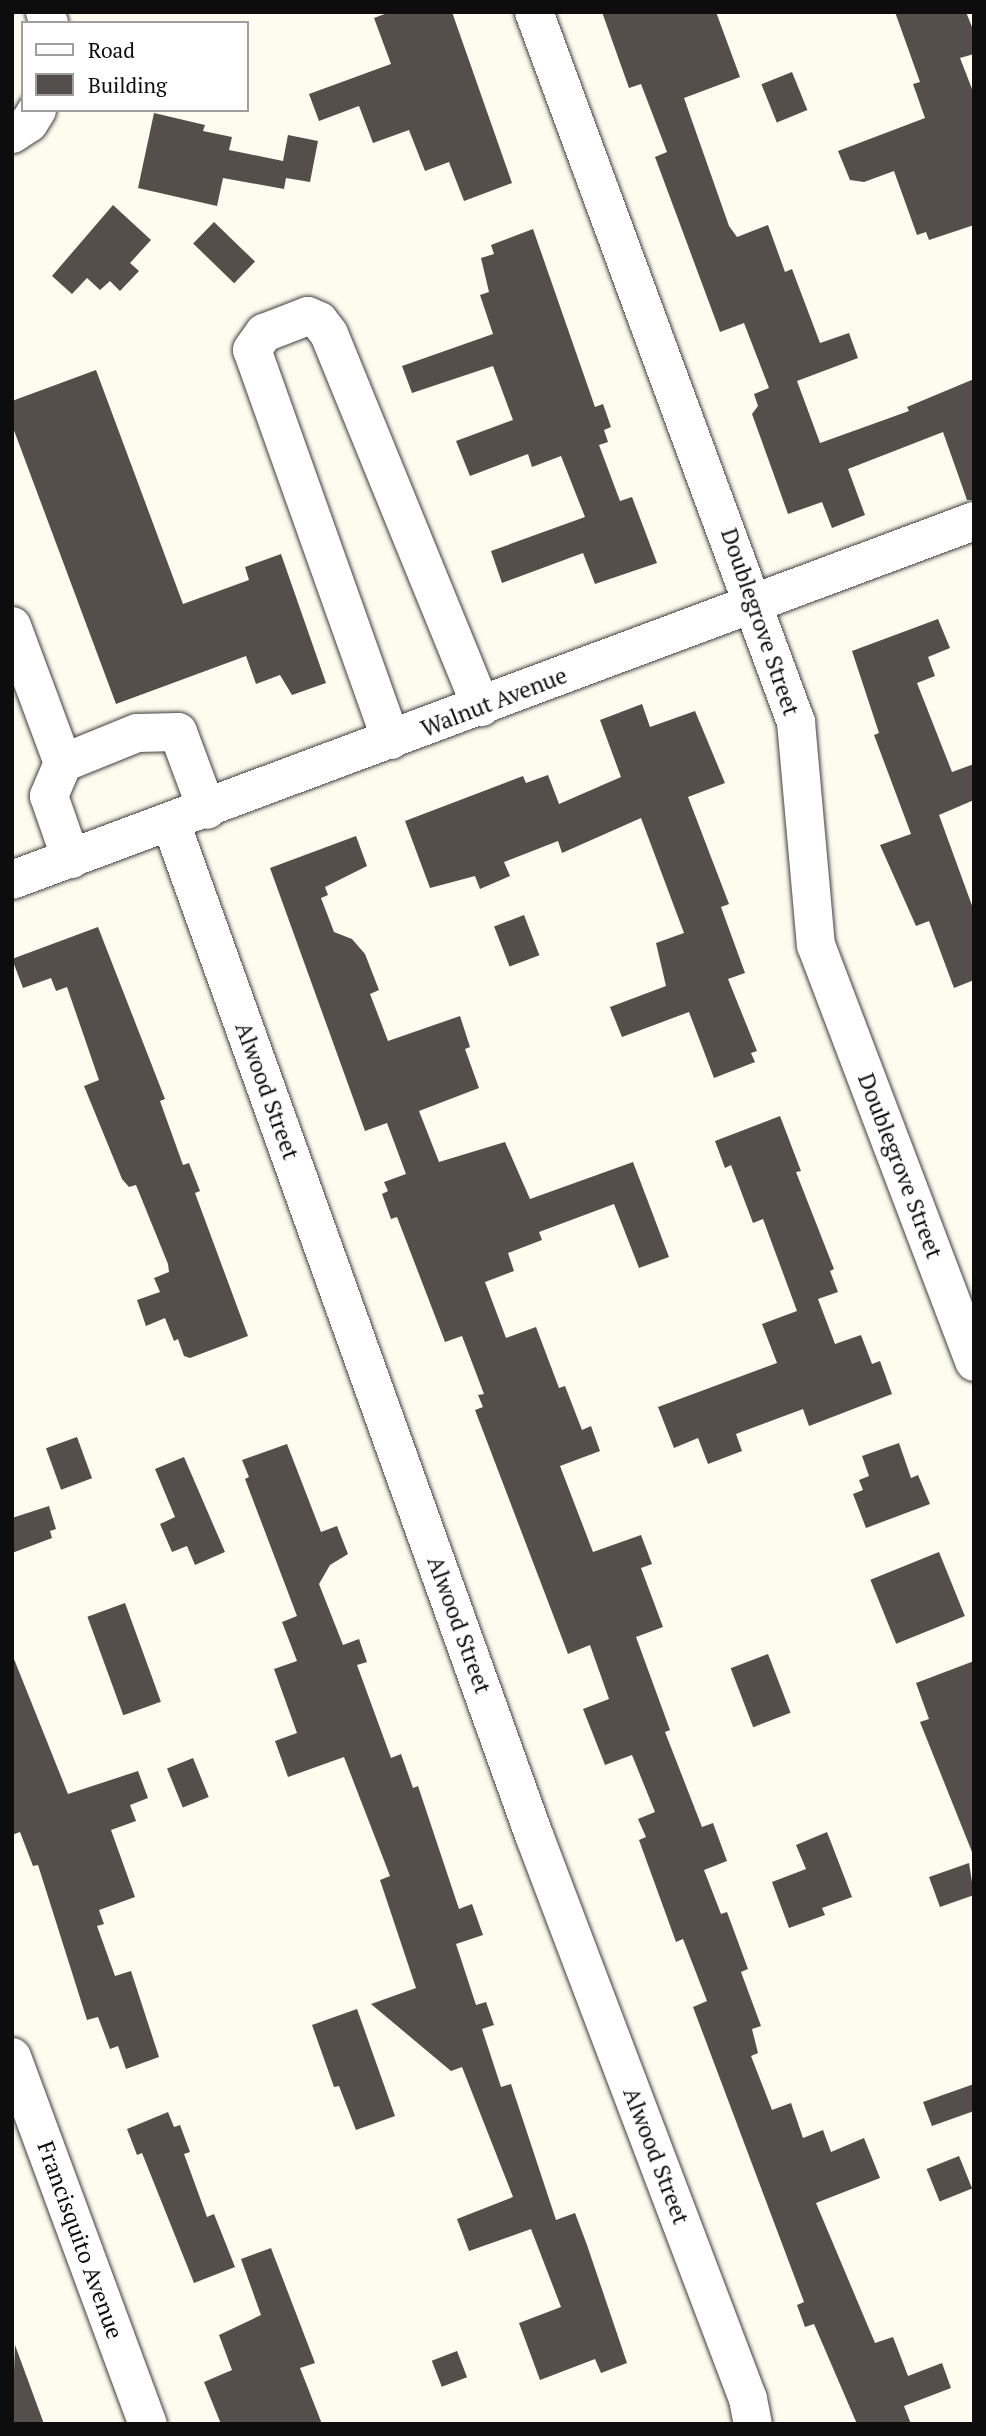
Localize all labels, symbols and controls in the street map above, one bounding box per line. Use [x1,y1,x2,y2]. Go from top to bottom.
legend [21,21,248,112]
text: Road [88,36,135,64]
text: Building [88,71,167,99]
street label: Doublegrove Street [715,525,805,719]
street label: Walnut Avenue [417,661,571,743]
street label: Alwood Street [229,1019,305,1163]
street label: Doublegrove Street [852,1069,948,1263]
street label: Alwood Street [421,1553,497,1697]
street label: Alwood Street [617,2084,695,2228]
street label: Francisquito Avenue [31,2137,129,2343]

